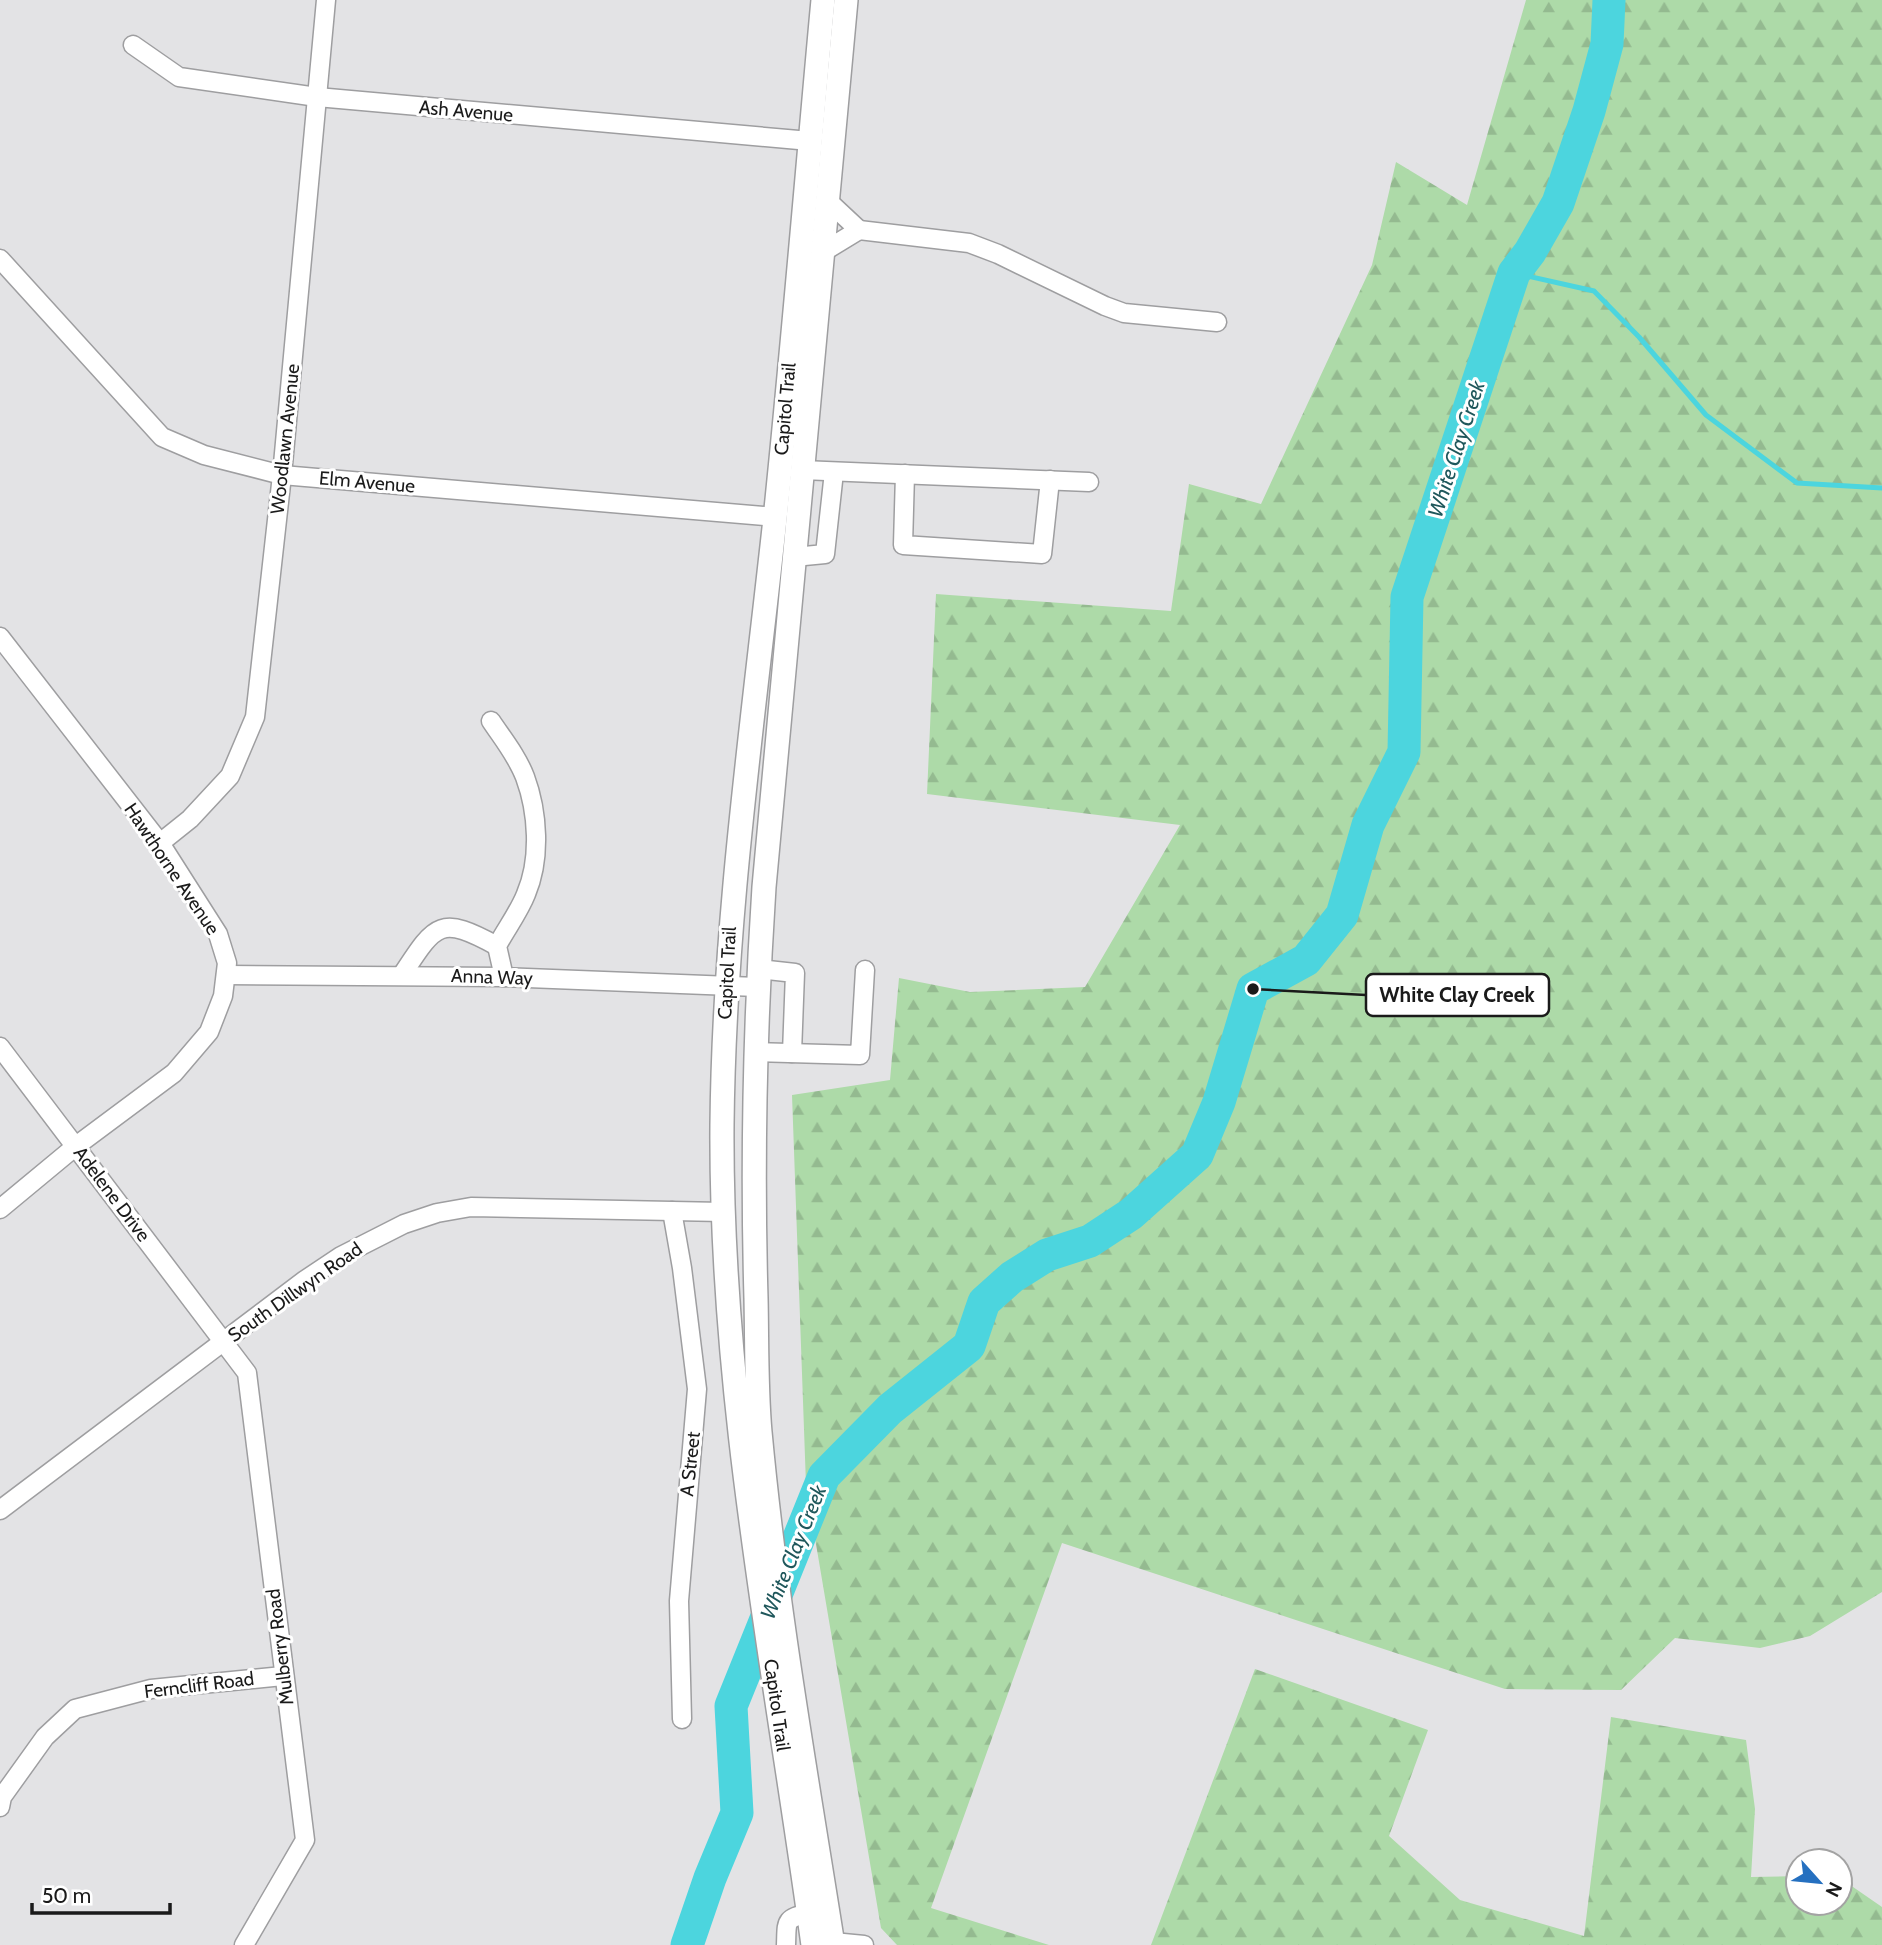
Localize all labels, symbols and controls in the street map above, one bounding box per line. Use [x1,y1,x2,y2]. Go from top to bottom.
street label: Ash Avenue [418,95,514,127]
street label: Capitol Trail [769,361,801,456]
street label: Woodlawn Avenue [266,362,304,515]
water label: White Clay Creek [1422,377,1490,521]
street label: Elm Avenue [318,466,416,498]
street label: Hawthorne Avenue [119,799,225,939]
street label: Capitol Trail [713,925,741,1020]
street label: Anna Way [451,964,534,990]
callout: White Clay Creek [1366,974,1549,1016]
text: White Clay Creek [1379,982,1535,1007]
street label: Adelene Drive [69,1142,155,1246]
street label: South Dillwyn Road [223,1237,367,1347]
street label: A Street [675,1430,705,1497]
water label: White Clay Creek [755,1480,832,1623]
street label: Mulberry Road [261,1588,299,1706]
street label: Capitol Trail [759,1657,795,1753]
street label: Ferncliff Road [143,1667,255,1703]
north arrow [1784,1847,1854,1917]
scale bar [32,1871,170,1915]
text: N [1820,1878,1847,1901]
text: 50 m [42,1883,91,1908]

